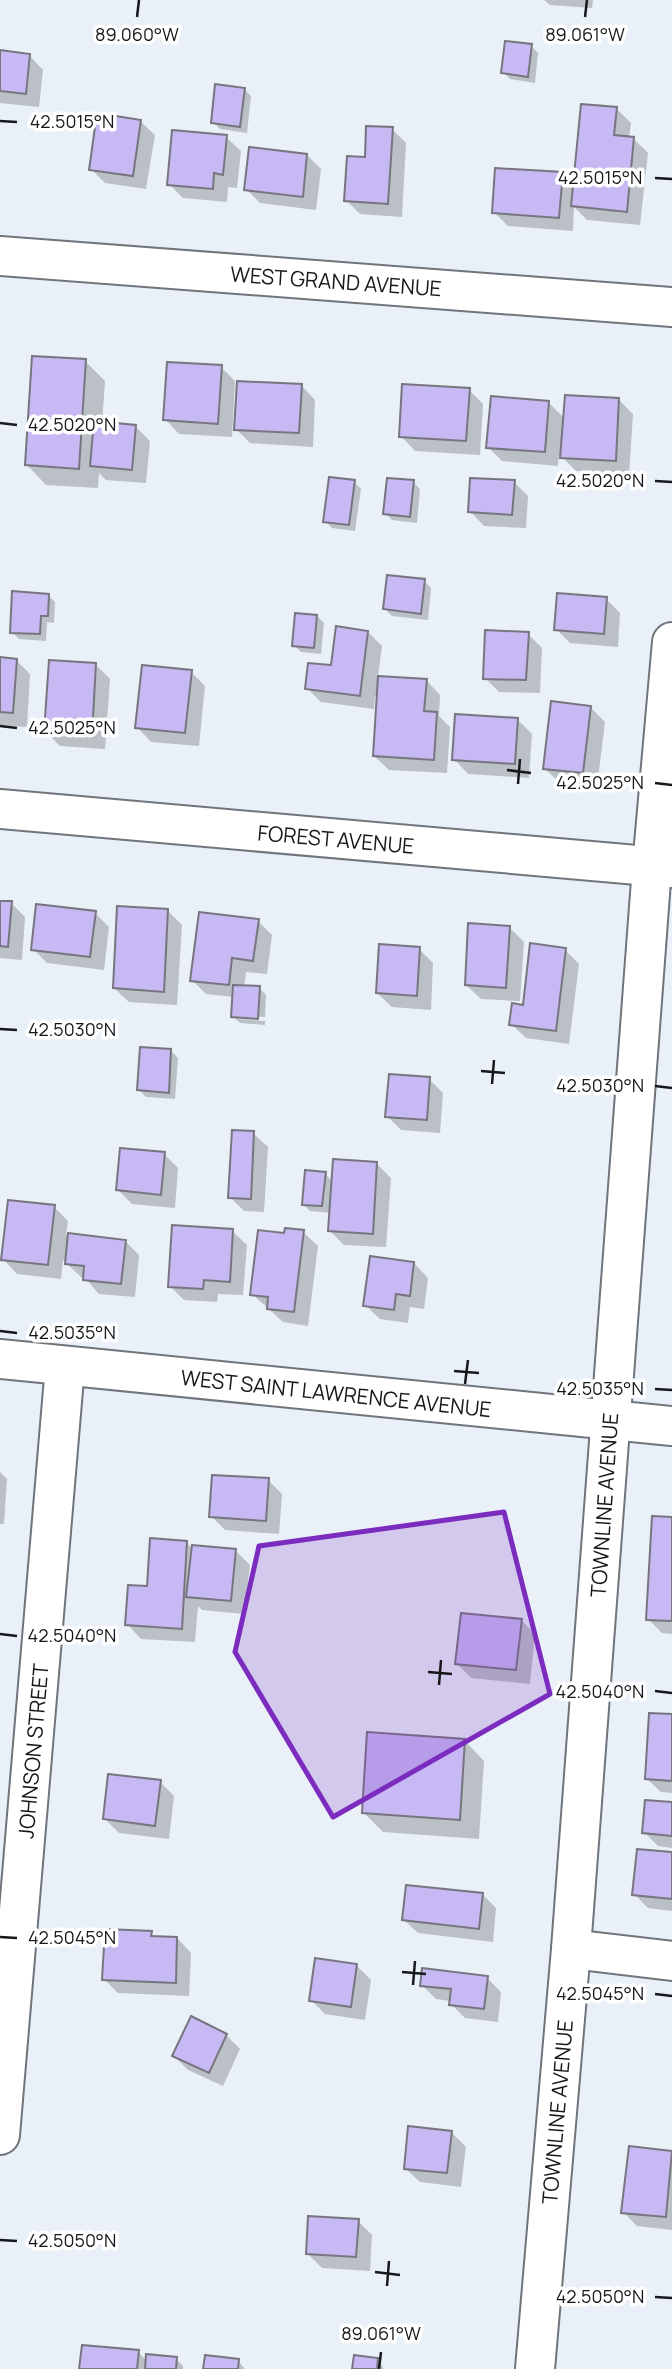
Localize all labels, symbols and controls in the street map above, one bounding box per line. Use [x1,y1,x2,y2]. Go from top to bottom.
text: 89.060°W [95,22,179,46]
text: 89.061°W [545,22,625,46]
text: 42.5015°N [30,109,114,133]
text: 42.5015°N [558,165,642,189]
street label: WEST GRAND AVENUE [229,260,443,302]
text: 42.5020°N [28,412,116,436]
text: 42.5020°N [556,468,644,492]
text: 42.5025°N [28,715,116,739]
text: 42.5025°N [556,770,644,794]
street label: FOREST AVENUE [257,818,415,860]
text: 42.5030°N [28,1017,116,1041]
text: 42.5030°N [556,1073,644,1097]
text: 42.5035°N [28,1320,116,1344]
street label: WEST SAINT LAWRENCE AVENUE [179,1363,493,1423]
text: 42.5035°N [556,1376,644,1400]
street label: TOWNLINE AVENUE [584,1412,624,1598]
text: 42.5040°N [28,1623,116,1647]
street label: JOHNSON STREET [11,1662,55,1840]
text: 42.5040°N [556,1679,644,1703]
text: 42.5045°N [28,1925,116,1949]
text: 42.5045°N [556,1981,644,2005]
street label: TOWNLINE AVENUE [535,2019,579,2205]
text: 42.5050°N [28,2228,116,2252]
text: 42.5050°N [556,2284,644,2308]
text: 89.061°W [341,2321,421,2345]

